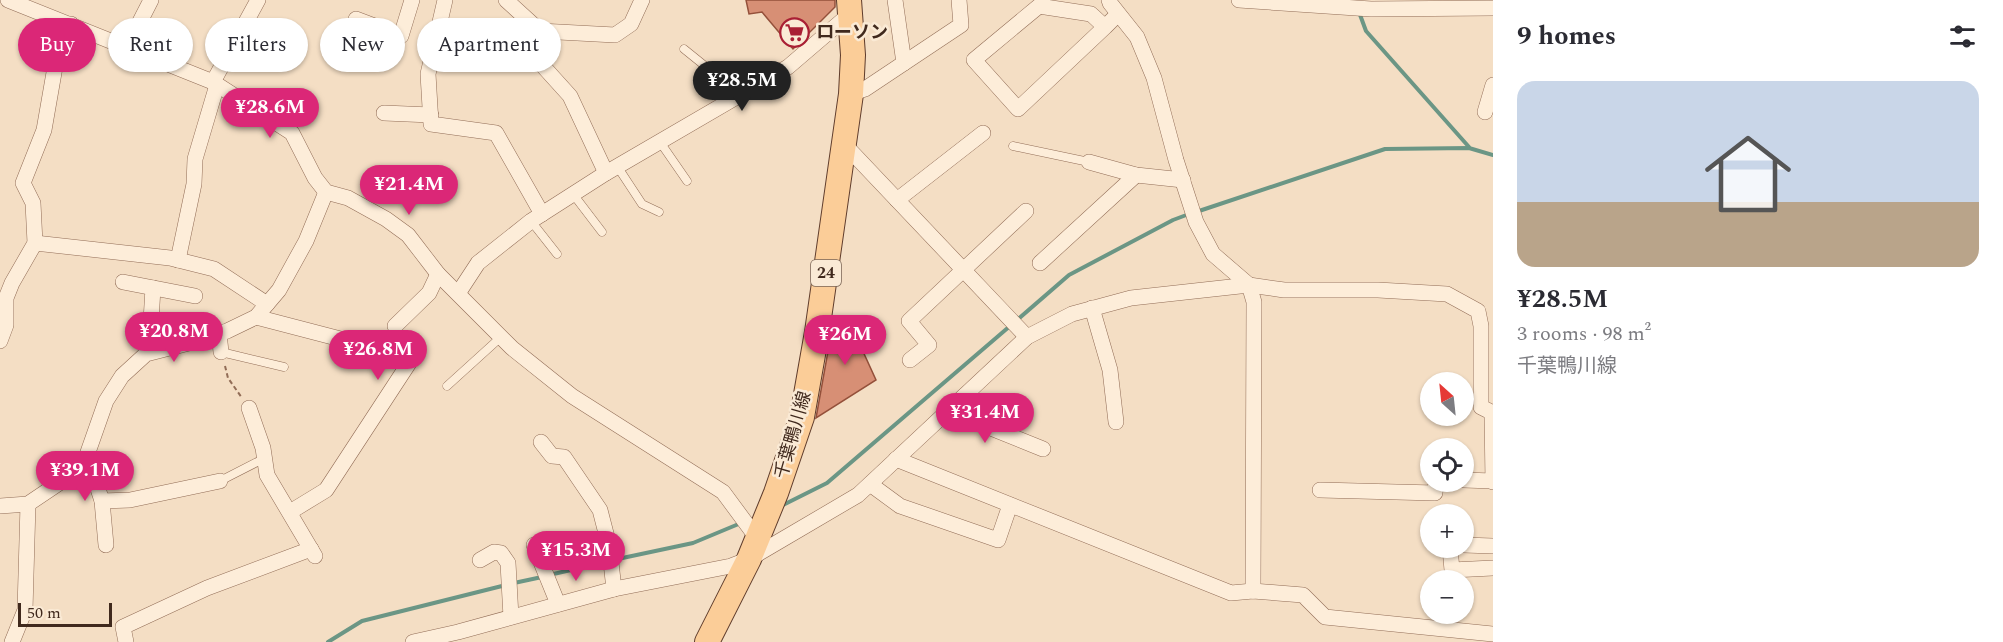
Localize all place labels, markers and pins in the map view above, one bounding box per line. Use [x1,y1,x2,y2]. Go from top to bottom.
supermarket icon: ローソン [779,16,811,48]
place label: ローソン [816,19,888,46]
pin: ¥28.5M [693,61,791,112]
pin: ¥28.6M [221,88,319,139]
pin: ¥21.4M [360,165,458,216]
pin: ¥20.8M [125,312,223,363]
pin: ¥26M [809,315,881,366]
pin: ¥26.8M [329,330,427,381]
pin: ¥31.4M [936,393,1034,444]
pin: ¥39.1M [36,451,134,502]
pin: ¥15.3M [527,531,625,582]

